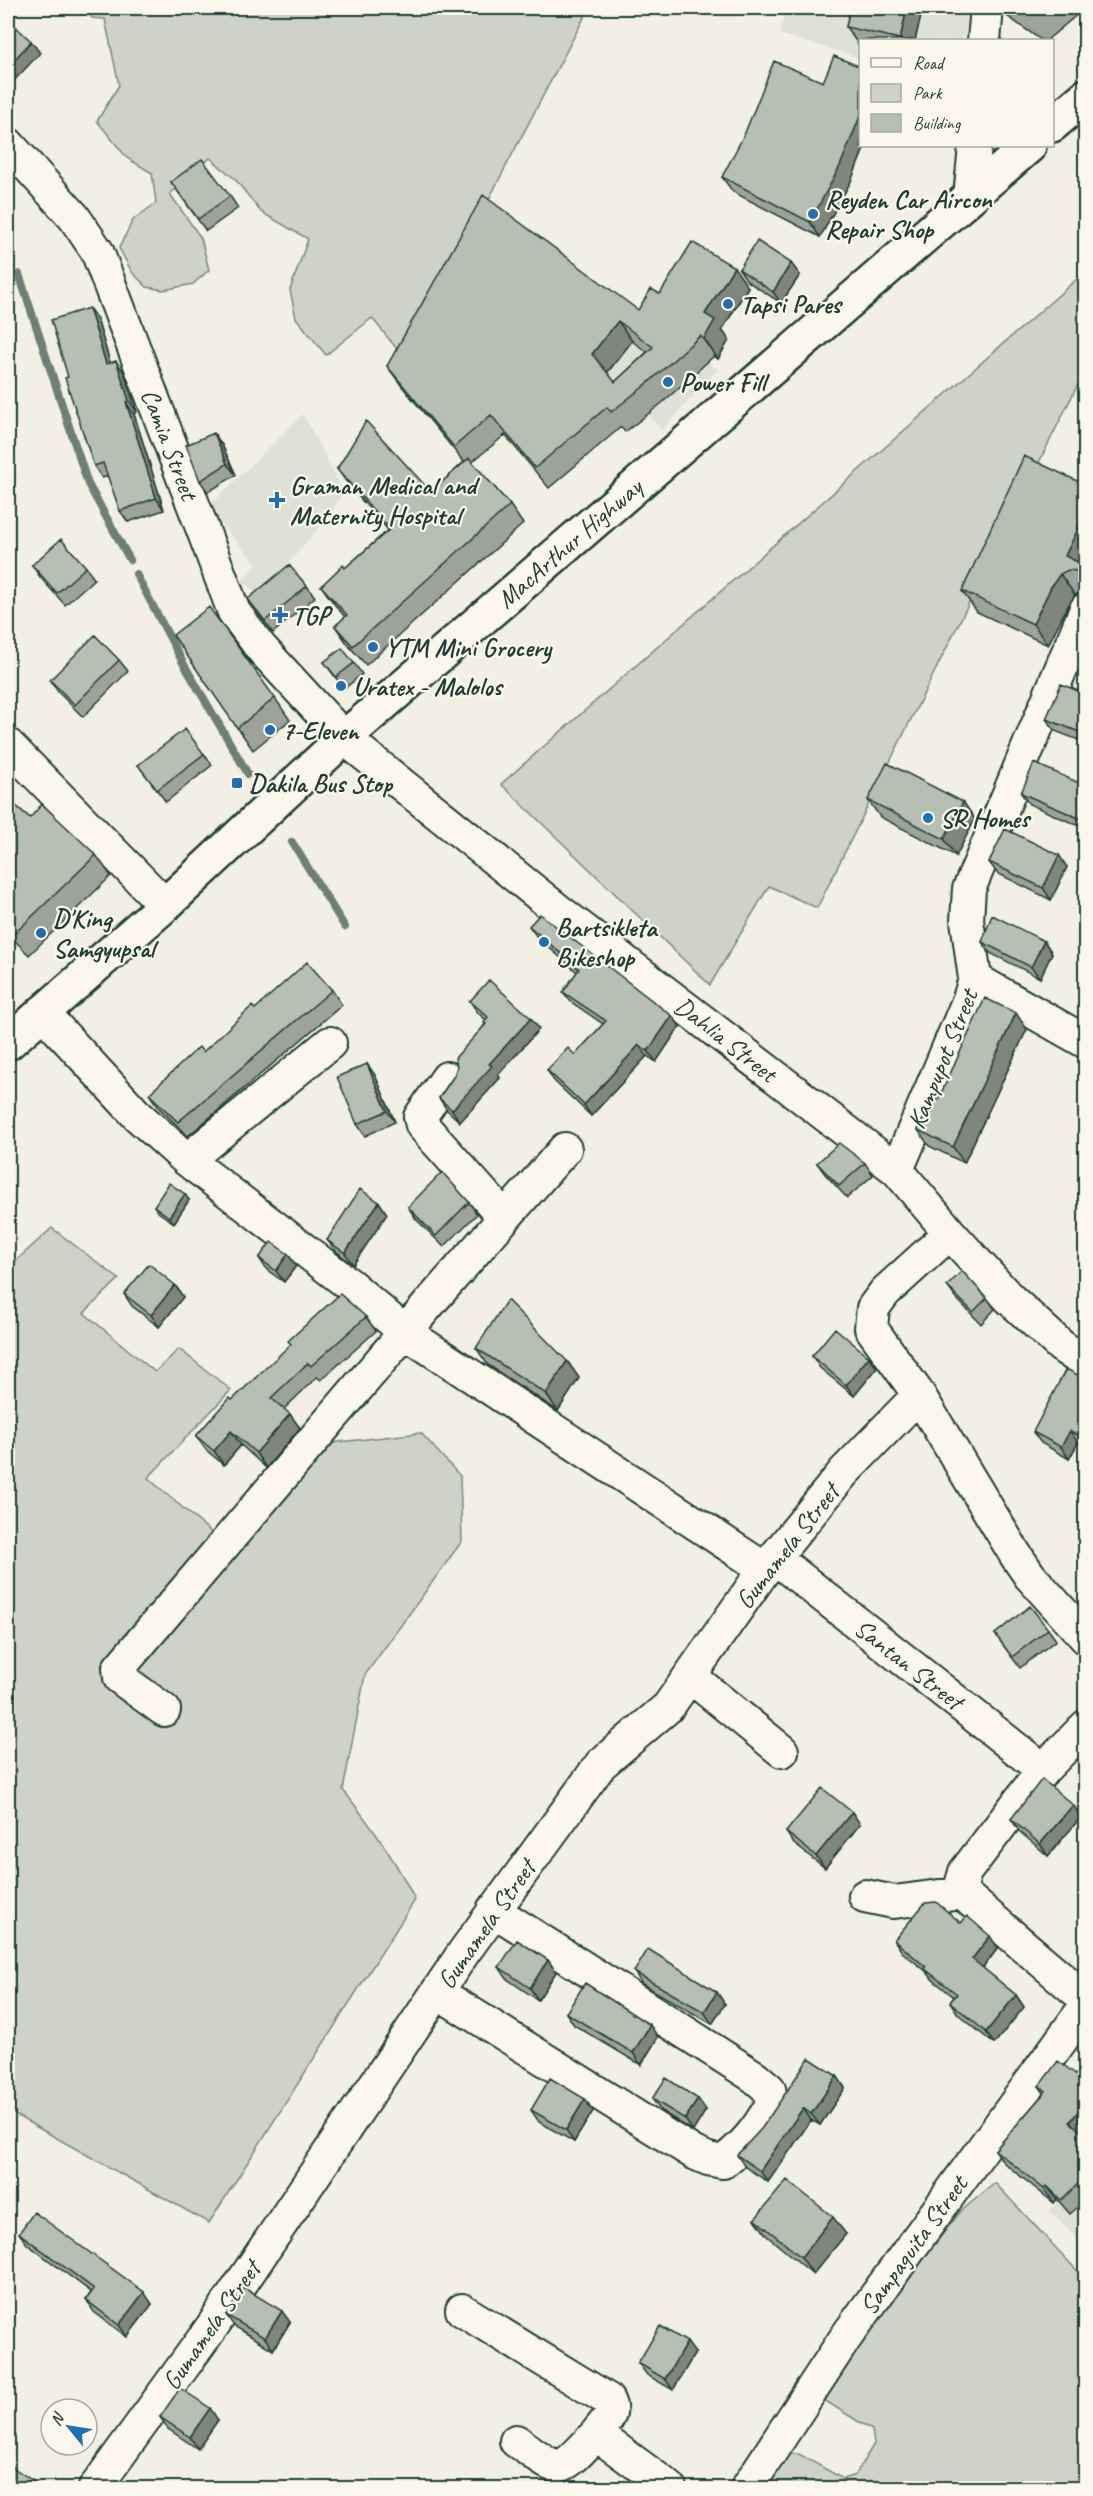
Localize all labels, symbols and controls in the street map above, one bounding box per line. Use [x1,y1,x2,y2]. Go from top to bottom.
legend [859,39,1054,147]
text: Road [913,52,946,74]
text: Park [913,82,943,104]
text: Building [913,112,962,134]
place label: Reyden Car Aircon Repair Shop [825,183,993,246]
marker: Reyden Car Aircon Repair Shop [806,207,820,221]
place label: Tapsi Pares [740,288,843,321]
marker: Tapsi Pares [721,297,735,311]
place label: Power Fill [680,366,770,399]
marker: Power Fill [661,375,675,389]
street label: Camia Street [133,384,207,507]
place label: Graman Medical and Maternity Hospital [290,469,480,532]
street label: MacArthur Highway [490,470,650,616]
marker: Graman Medical and Maternity Hospital [268,491,286,509]
place label: TGP [292,599,333,632]
marker: TGP [273,608,287,622]
place label: YTM Mini Grocery [385,631,553,664]
marker: YTM Mini Grocery [366,640,380,654]
place label: Uratex - Malolos [353,670,505,703]
marker: Uratex - Malolos [334,679,348,693]
place label: 7-Eleven [282,714,361,747]
marker: 7-Eleven [263,723,277,737]
place label: Dakila Bus Stop [249,767,394,800]
marker: Dakila Bus Stop [230,776,244,790]
place label: SR Homes [940,802,1032,835]
marker: SR Homes [921,811,935,825]
place label: D'King Samgyupsal [53,902,160,965]
place label: Bartsikleta Bikeshop [556,911,659,974]
marker: D'King Samgyupsal [34,926,48,940]
marker: Bartsikleta Bikeshop [537,935,551,949]
street label: Kampupot Street [900,983,986,1134]
street label: Dahlia Street [668,989,785,1091]
street label: Gumamela Street [728,1474,849,1616]
street label: Santan Street [848,1612,972,1719]
street label: Gumamela Street [430,1850,545,1995]
street label: Sampaguita Street [852,2167,976,2321]
street label: Gumamela Street [155,2251,270,2396]
north arrow [39,2397,99,2457]
text: N [46,2408,70,2429]

